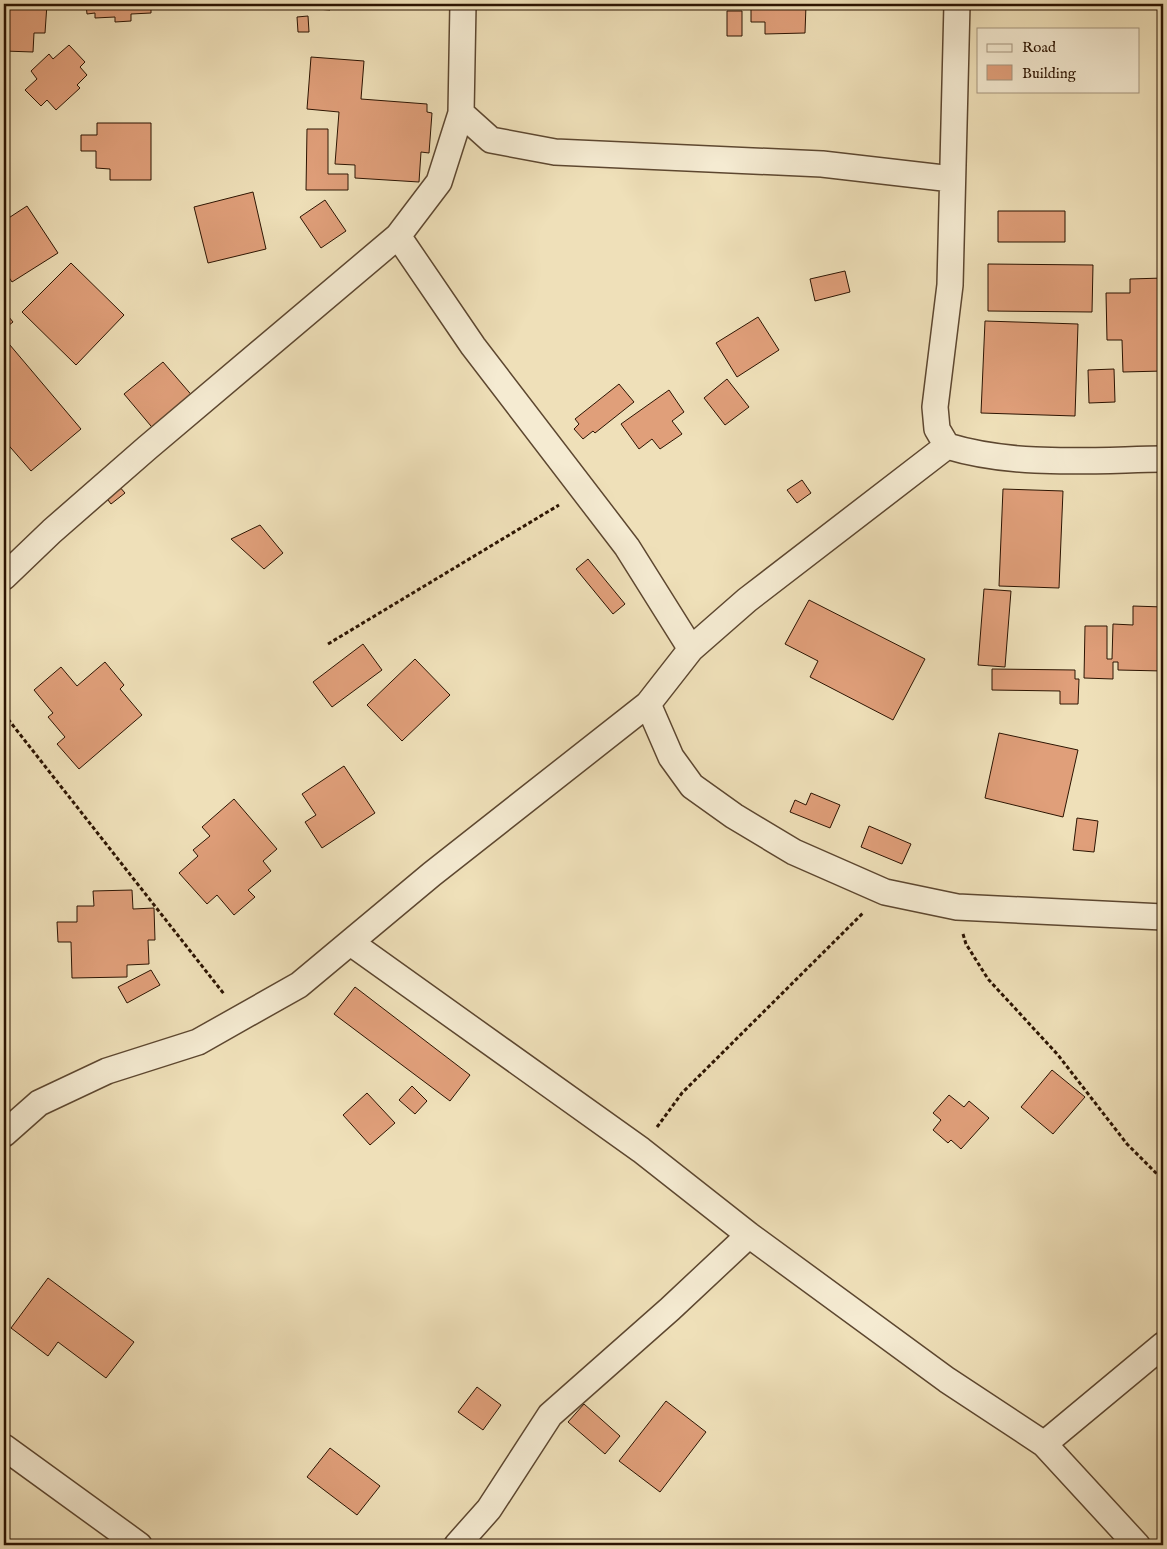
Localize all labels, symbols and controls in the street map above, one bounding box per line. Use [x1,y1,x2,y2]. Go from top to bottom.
legend [977,28,1140,92]
text: Road [1022,38,1057,57]
text: Building [1022,64,1077,83]

